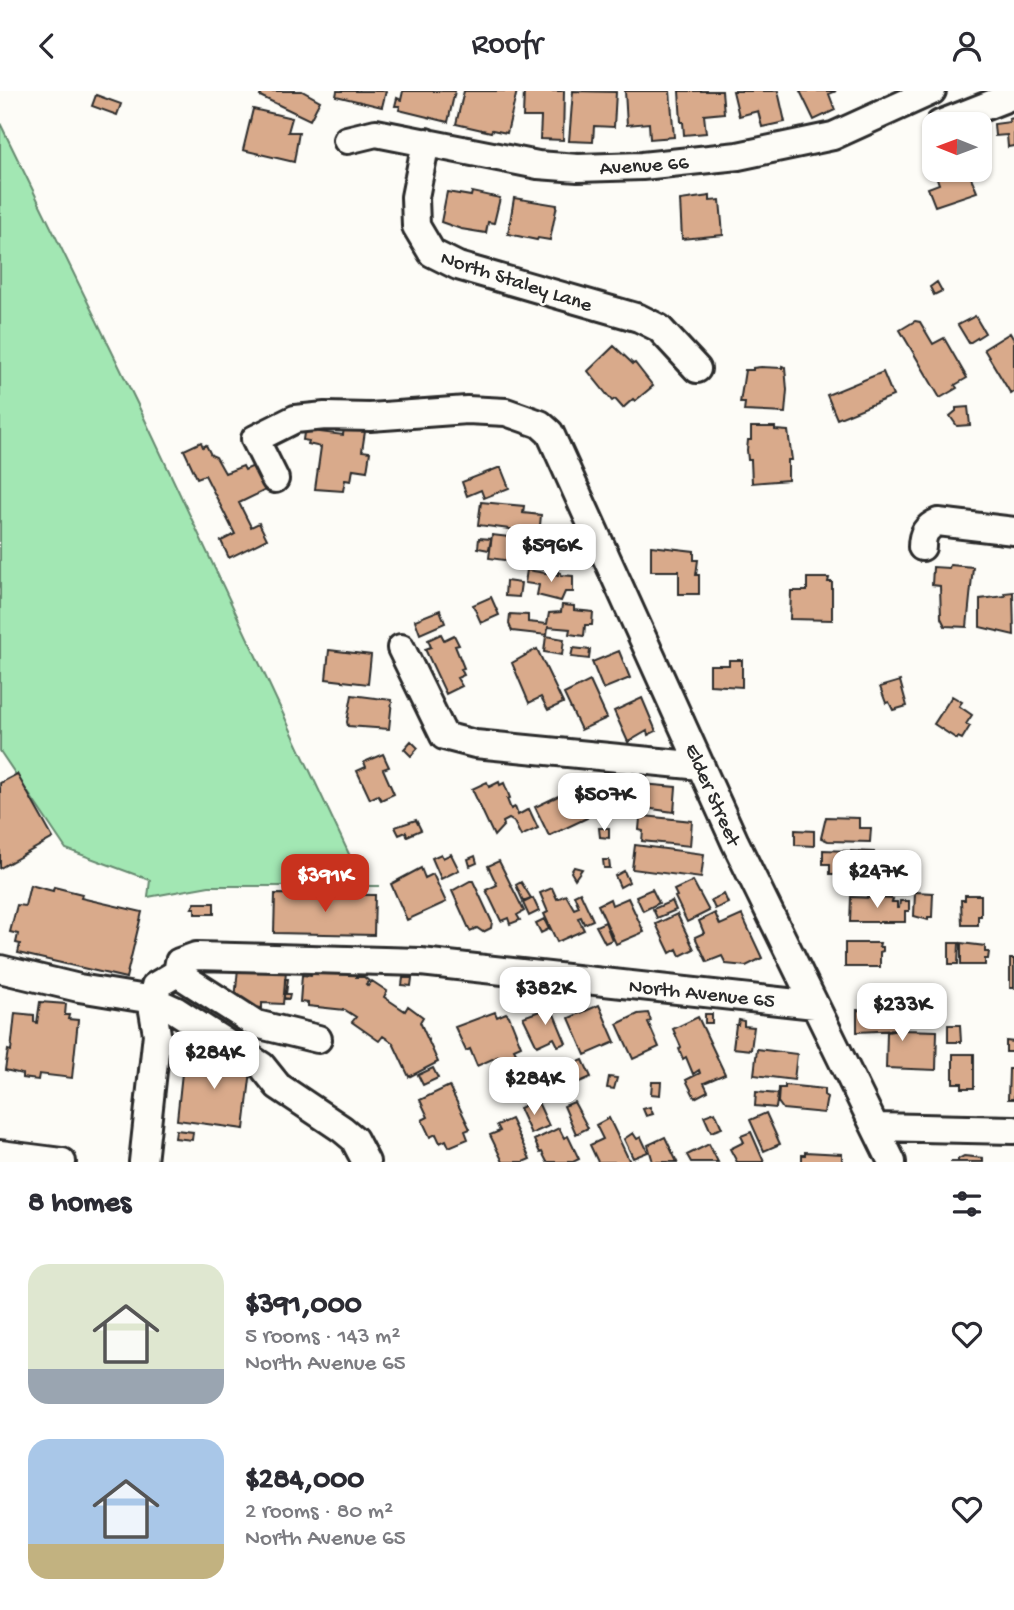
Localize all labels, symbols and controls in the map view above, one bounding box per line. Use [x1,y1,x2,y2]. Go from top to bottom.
icon: back [28,27,66,65]
text: Roofr [471,27,543,65]
icon: person [948,27,986,65]
north arrow [922,112,992,182]
map controls [922,112,992,182]
street label: Avenue 66 [599,152,690,183]
street label: North Staley Lane [437,247,596,320]
pin: $596K [502,525,600,584]
text: $596K [522,533,580,560]
street label: Elder Street [677,740,745,853]
pin: $507K [555,773,653,833]
text: $507K [574,782,634,809]
pin: $247K [828,851,926,910]
pin: $391K [276,855,374,914]
text: $247K [848,859,906,886]
text: $391K [297,863,353,890]
pin: $382K [496,967,594,1027]
street label: North Avenue 65 [627,975,776,1016]
text: $382K [516,976,574,1003]
pin: $233K [853,983,951,1043]
text: $233K [873,992,931,1019]
pin: $284K [165,1031,263,1091]
text: $284K [185,1040,243,1067]
pin: $284K [485,1058,583,1117]
text: $284K [505,1066,563,1093]
icon: filters [948,1185,986,1223]
text: 8 homes [28,1187,131,1222]
text: $391,000 [245,1289,362,1324]
icon: home [84,1292,168,1376]
icon: heart [948,1315,986,1353]
text: 5 rooms · 143 m² [245,1324,400,1351]
text: North Avenue 65 [245,1351,406,1378]
text: $284,000 [245,1464,364,1499]
icon: home [84,1467,168,1551]
icon: heart [948,1490,986,1528]
text: 2 rooms · 80 m² [245,1499,393,1526]
text: North Avenue 65 [245,1526,406,1553]

